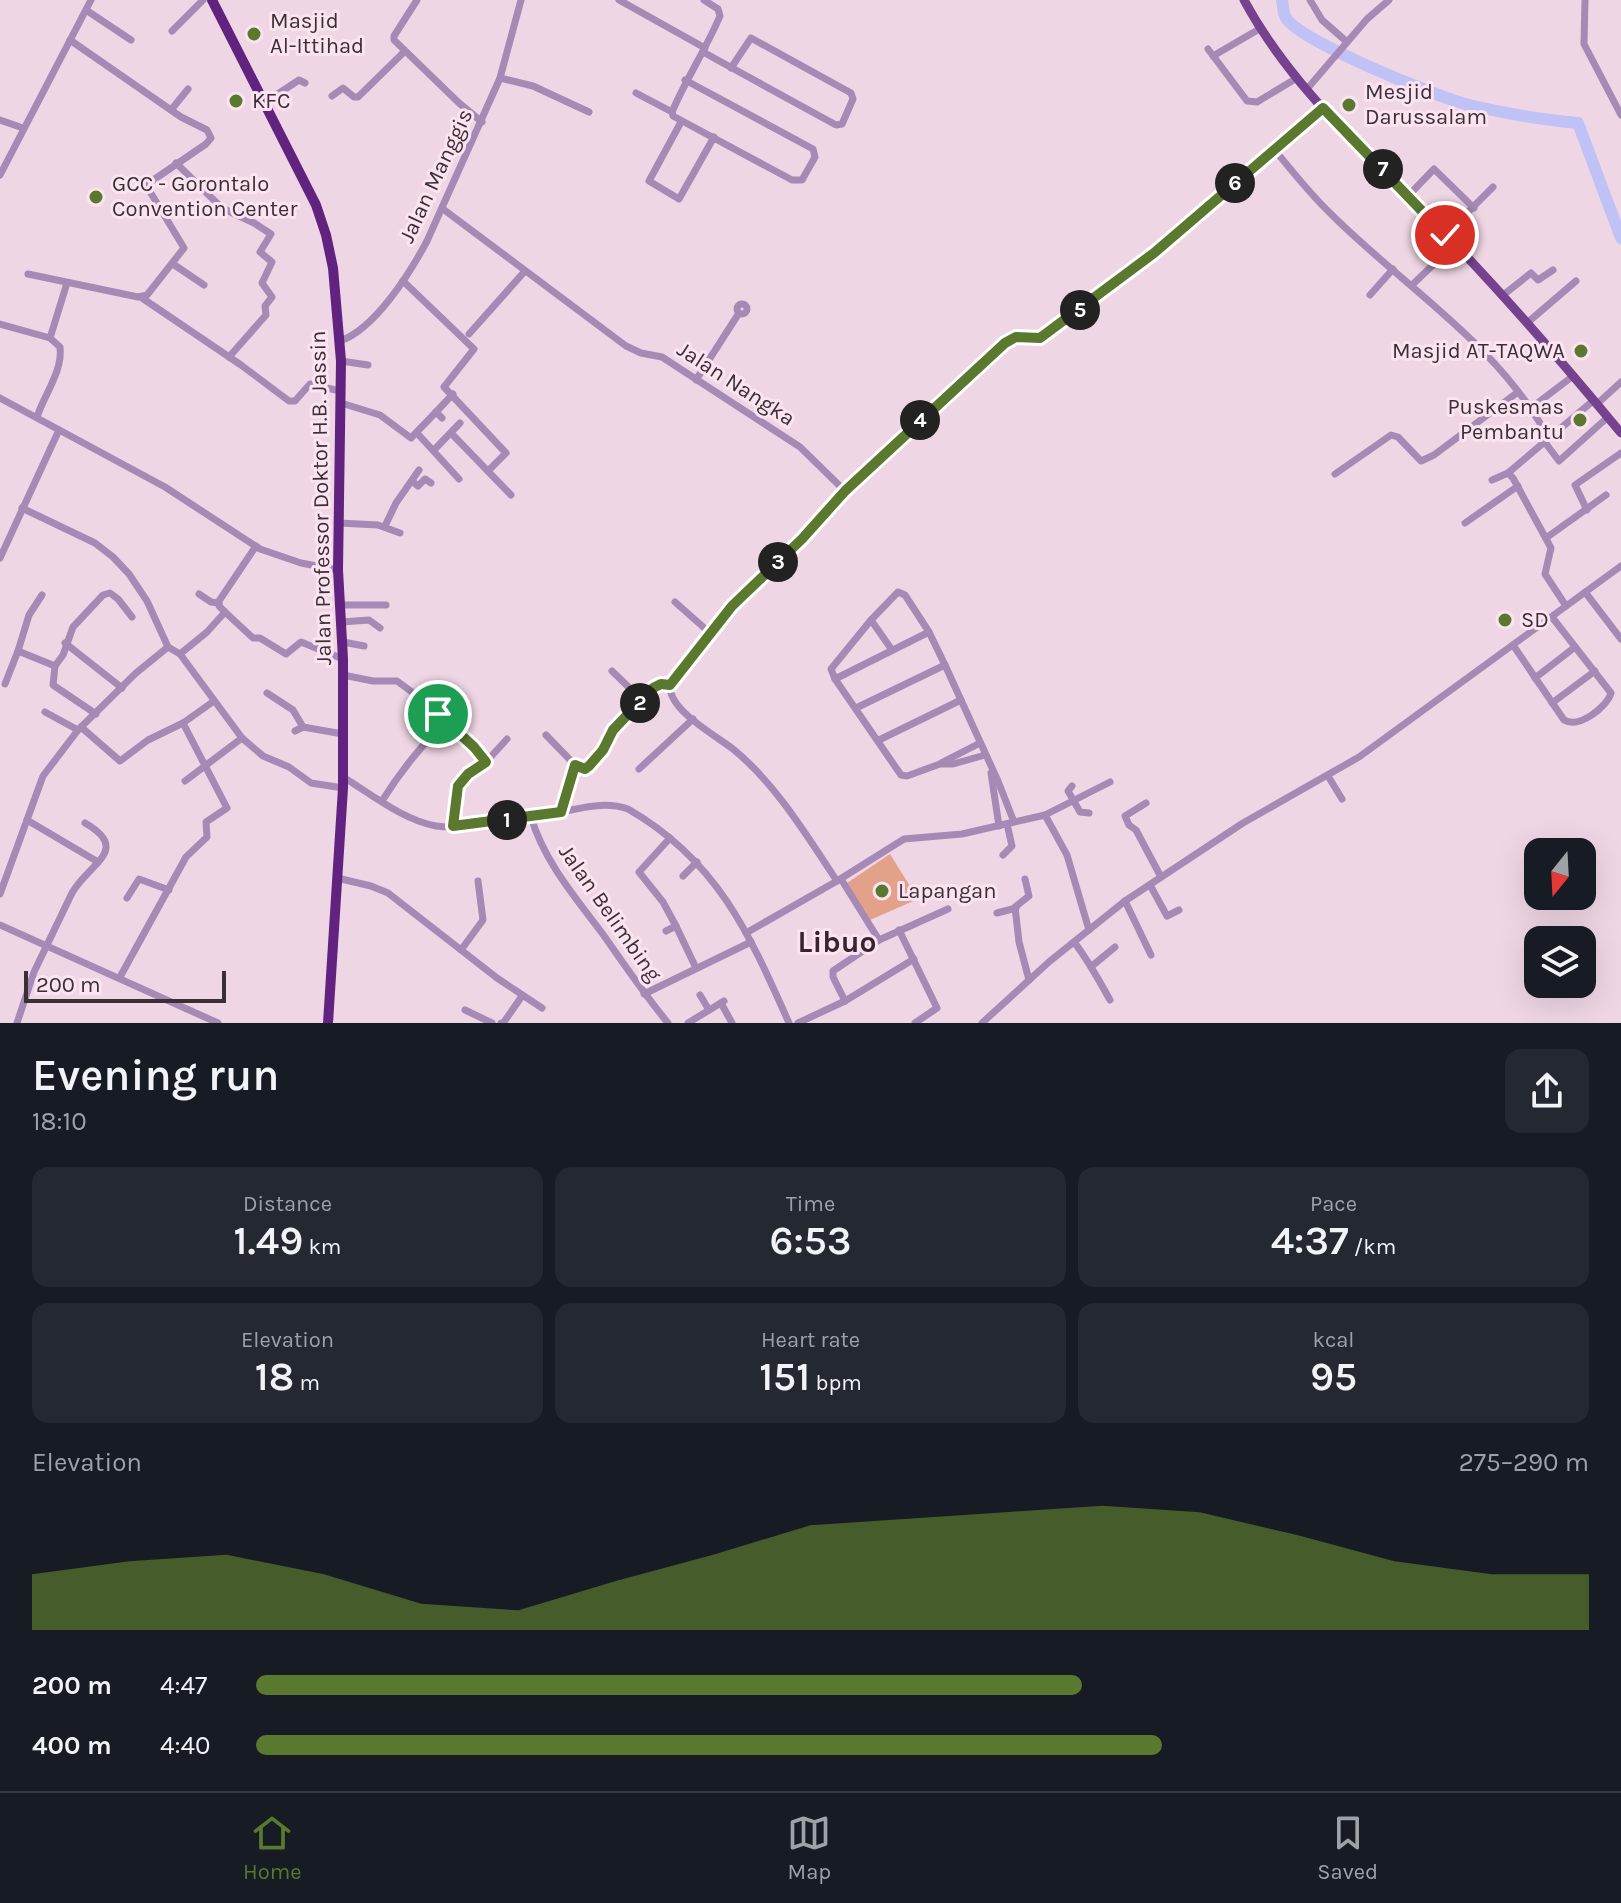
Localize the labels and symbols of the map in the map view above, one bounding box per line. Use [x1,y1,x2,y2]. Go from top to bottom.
place label: Masjid Al-Ittihad [270,8,364,59]
marker: Masjid Al-Ittihad [245,25,263,43]
place label: Mesjid Darussalam [1365,79,1487,130]
place label: KFC [252,88,290,114]
marker: KFC [227,92,245,110]
marker: Mesjid Darussalam [1340,96,1358,114]
street label: Jalan Manggis [394,105,478,247]
pin: 7 [1363,149,1403,189]
pin: 6 [1215,163,1255,203]
place label: GCC - Gorontalo Convention Center [112,171,297,222]
marker: GCC - Gorontalo Convention Center [87,188,105,206]
pin [1411,201,1479,269]
pin: 5 [1060,290,1100,330]
street label: Jalan Professor Doktor H.B. Jassin [305,330,337,666]
street label: Jalan Nangka [672,336,800,432]
place label: Masjid AT-TAQWA [1392,338,1565,364]
marker: Masjid AT-TAQWA [1572,342,1590,360]
place label: Puskesmas Pembantu [1447,394,1564,445]
pin: 4 [900,400,940,440]
marker: Puskesmas Pembantu [1571,411,1589,429]
pin: 3 [758,542,798,582]
place label: SD [1521,607,1549,633]
marker: SD [1496,611,1514,629]
pin [404,680,472,748]
pin: 2 [620,683,660,723]
pin: 1 [487,800,527,840]
north arrow [1524,838,1596,910]
street label: Jalan Belimbing [553,839,667,987]
place label: Lapangan [898,878,996,904]
marker: Lapangan [873,882,891,900]
district label: Libuo [798,924,876,960]
scale bar [24,967,226,1003]

